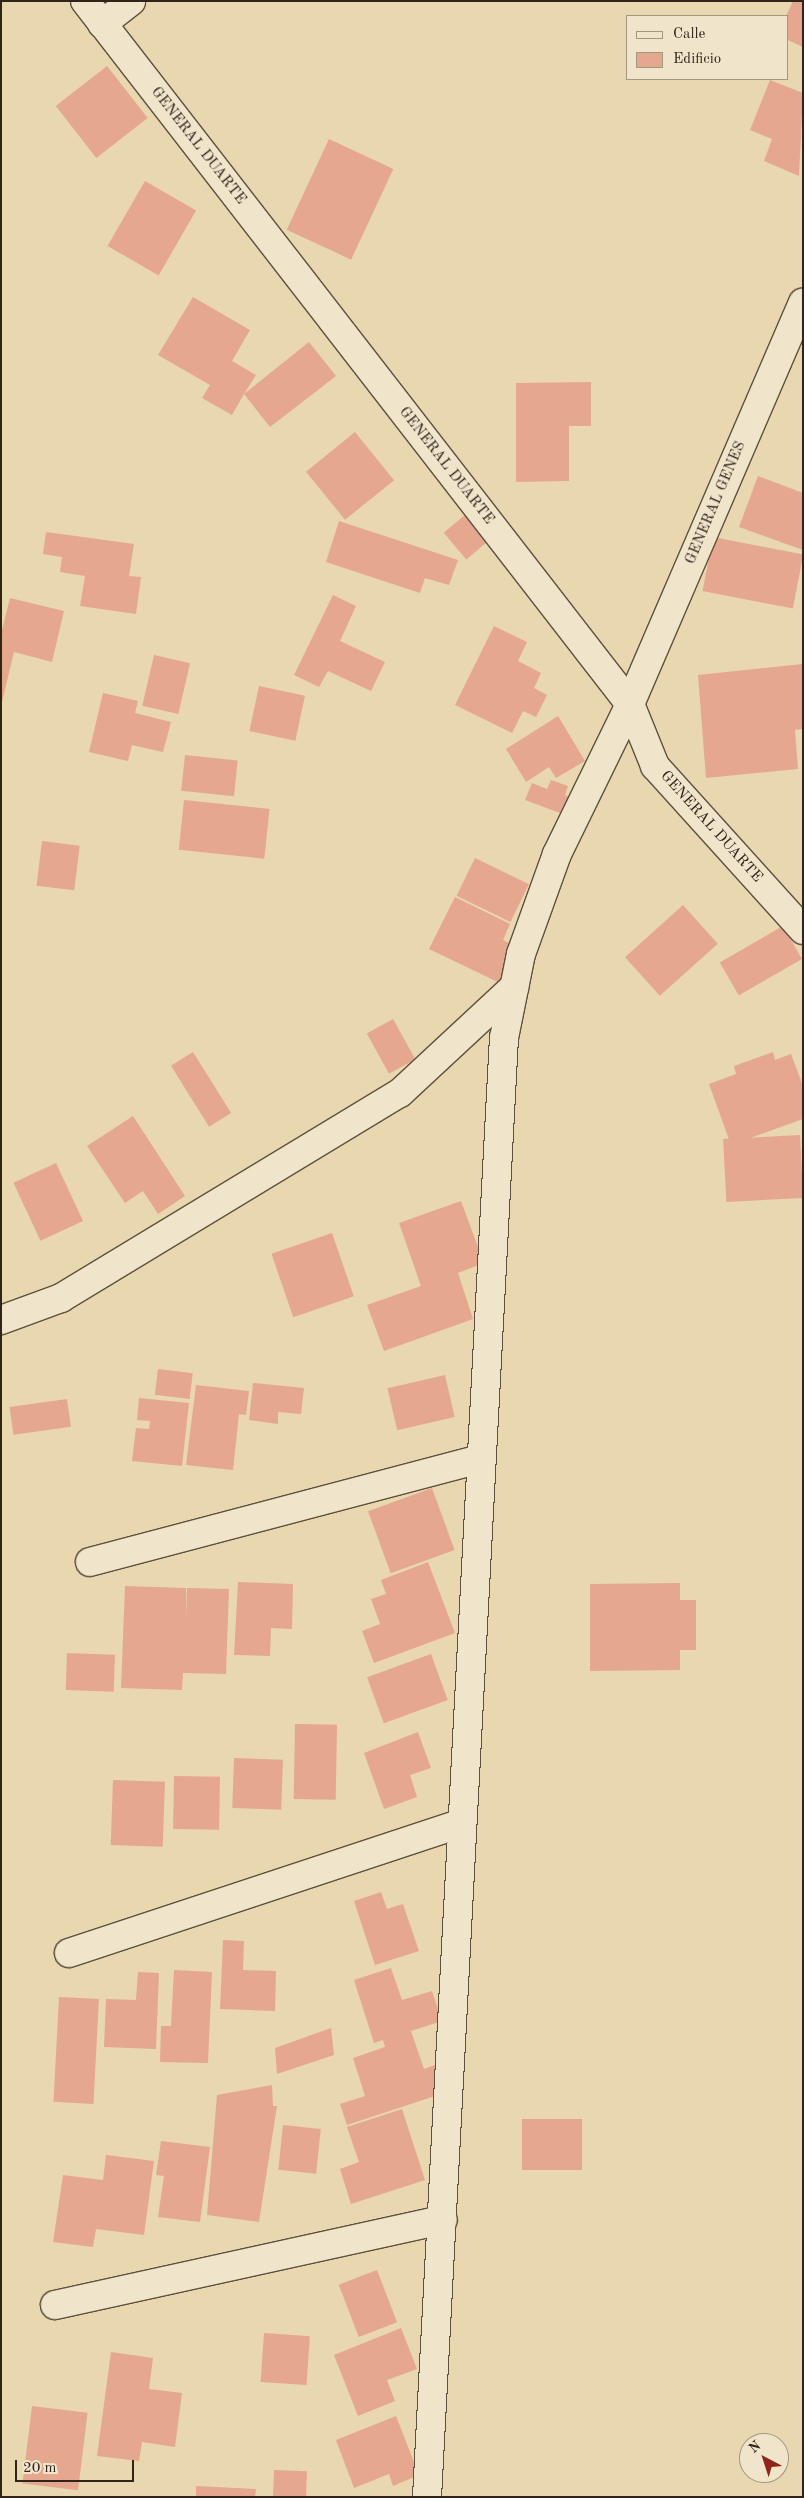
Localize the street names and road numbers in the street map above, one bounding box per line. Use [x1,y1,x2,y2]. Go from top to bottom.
street label: GENERAL DUARTE [147,84,249,208]
street label: GENERAL DUARTE [395,404,497,528]
street label: GENERAL GENES [682,439,750,567]
street label: GENERAL DUARTE [656,767,766,887]

